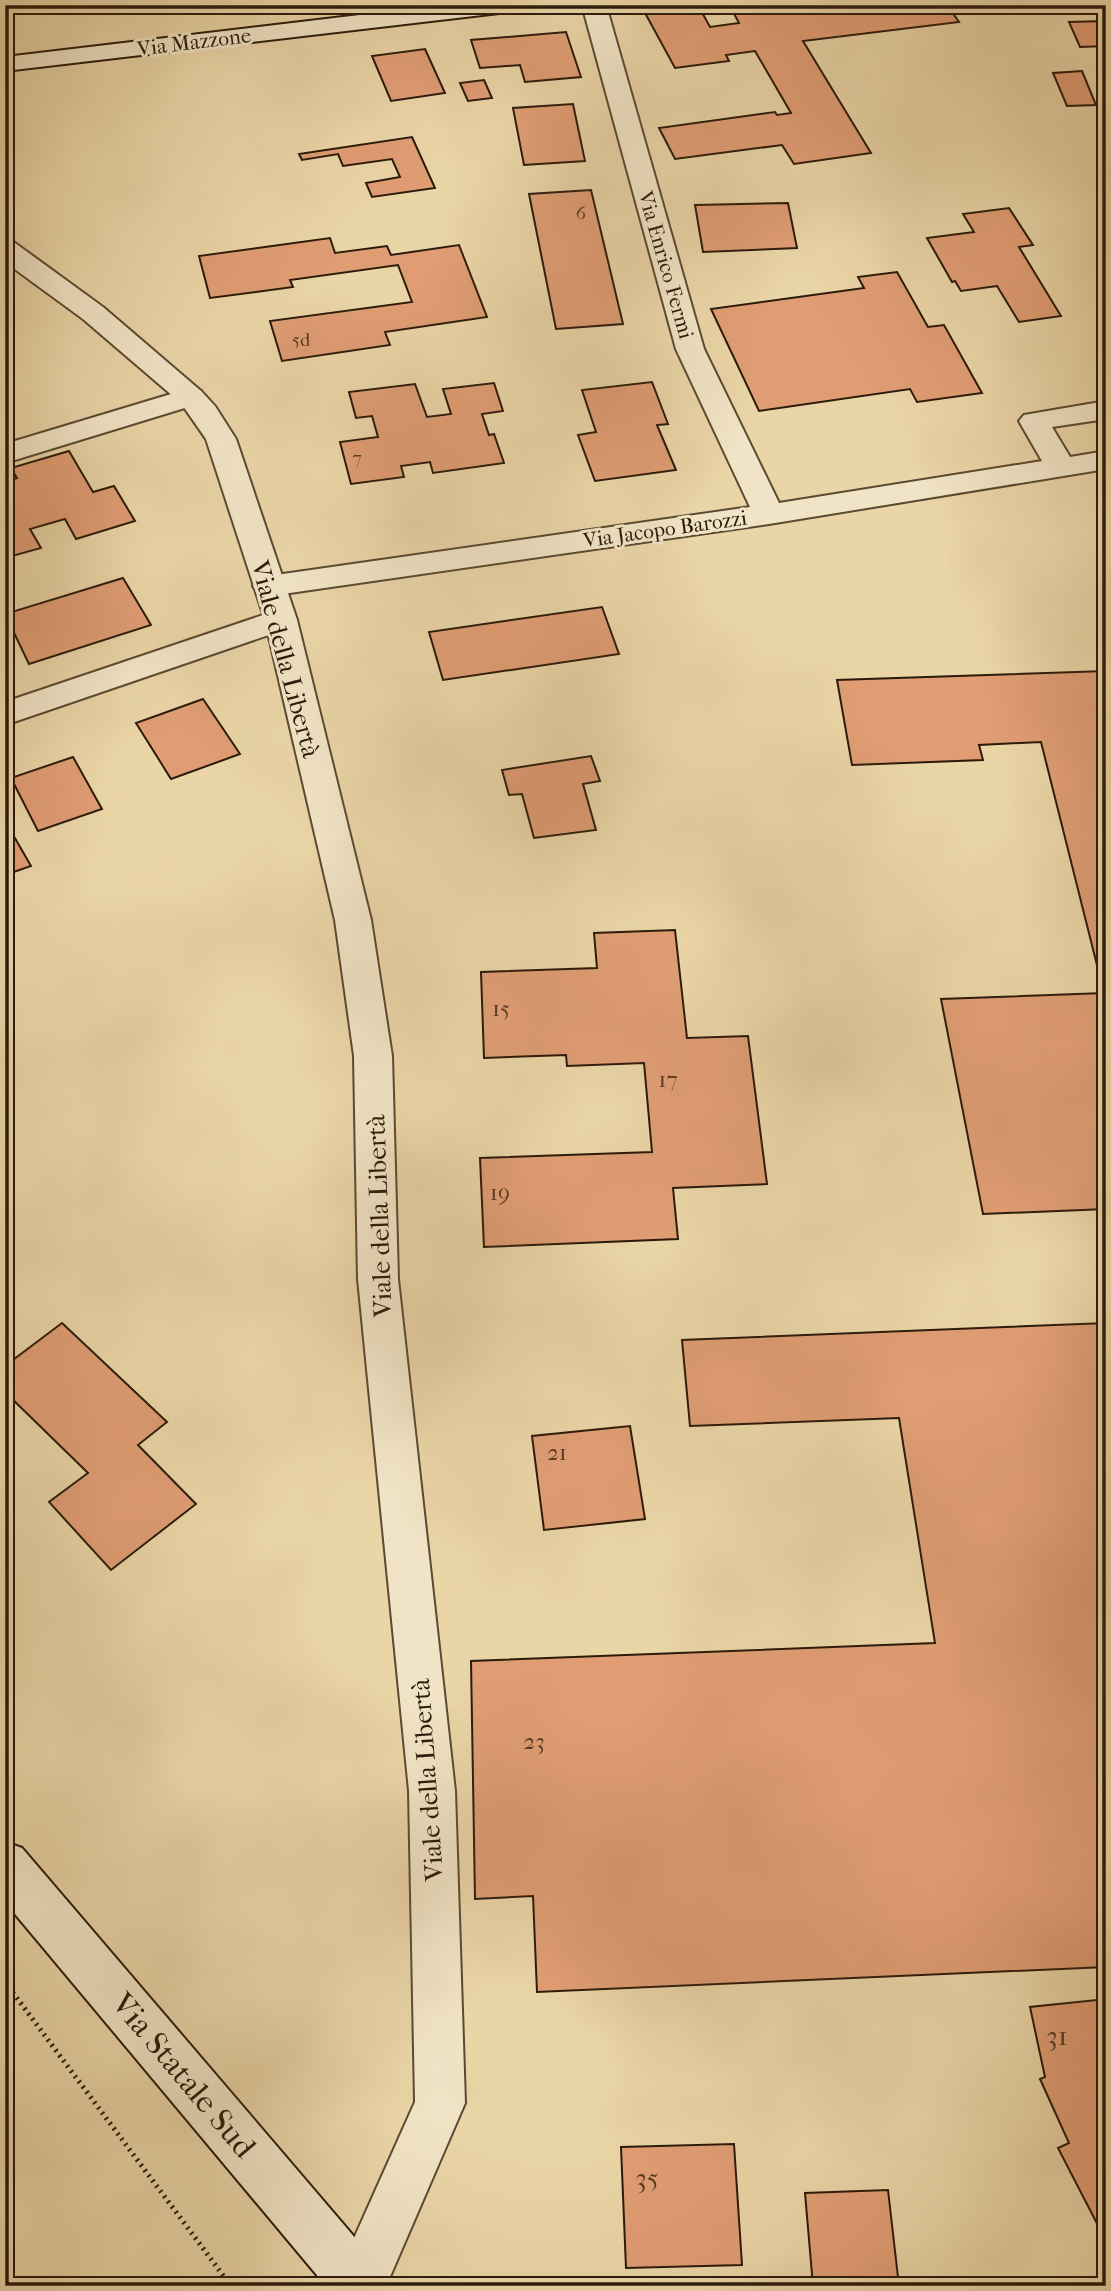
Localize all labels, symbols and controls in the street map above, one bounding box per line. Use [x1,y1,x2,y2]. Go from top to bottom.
street label: Via Mazzone [135,23,252,61]
street label: Via Enrico Fermi [633,187,699,342]
house number: 6 [576,202,587,224]
house number: 5d [292,329,311,351]
house number: 7 [352,447,362,469]
street label: Via Jacopo Barozzi [581,506,748,553]
street label: Viale della Libertà [244,556,327,762]
house number: 15 [492,995,510,1022]
house number: 17 [658,1066,678,1093]
street label: Viale della Libertà [360,1113,399,1319]
house number: 19 [490,1179,510,1206]
house number: 21 [547,1439,567,1466]
street label: Viale della Libertà [405,1677,450,1883]
house number: 23 [523,1728,545,1755]
street label: Via Statale Sud [103,1985,264,2166]
house number: 31 [1046,2019,1068,2052]
house number: 35 [635,2161,659,2194]

